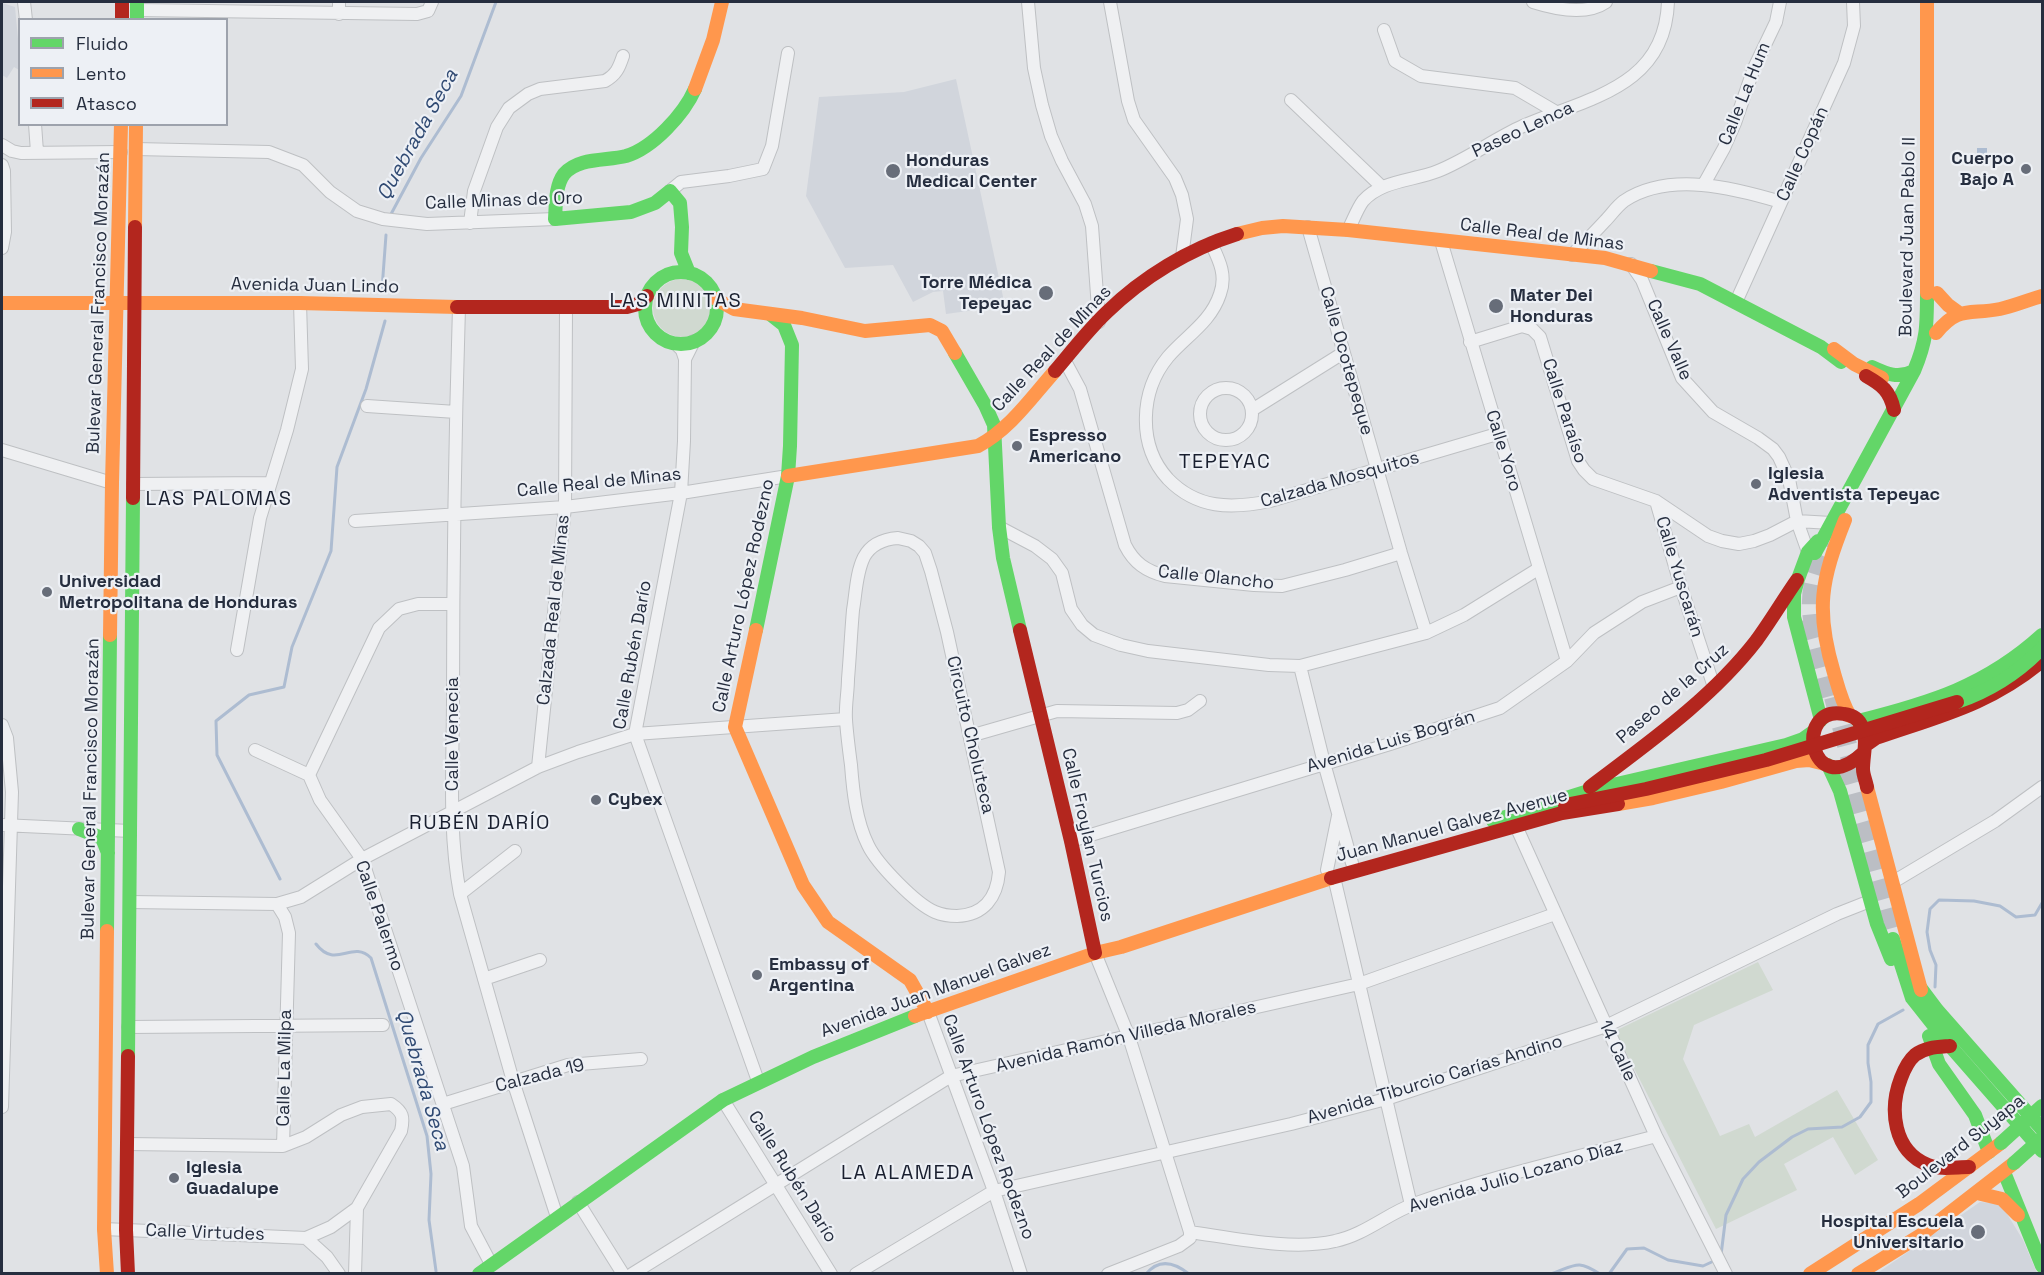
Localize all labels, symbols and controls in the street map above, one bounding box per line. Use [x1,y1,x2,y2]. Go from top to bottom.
legend [18,18,228,126]
text: Fluido [76,32,128,55]
street label: Calle La Hum [1715,39,1775,149]
text: Lento [76,62,126,85]
water label: Quebrada Seca [372,65,464,205]
text: Atasco [76,92,137,115]
street label: Paseo Lenca [1469,97,1577,163]
street label: Calle Copán [1772,103,1834,205]
street label: Boulevard Juan Pablo II [1895,137,1921,337]
place label: Cuerpo Bajo A [1951,148,2014,190]
place label: Honduras Medical Center [906,150,1037,192]
street label: Bulevar General Francisco Morazán [83,152,115,454]
marker: Honduras Medical Center [884,162,902,180]
marker: Cuerpo Bajo A [2019,162,2033,176]
street label: Calle Minas de Oro [425,187,583,215]
street label: Calle Real de Minas [1459,214,1625,256]
place label: Torre Médica Tepeyac [920,272,1032,314]
street label: Avenida Juan Lindo [231,274,399,298]
street label: Calle Real de Minas [988,281,1116,417]
marker: Torre Médica Tepeyac [1037,284,1055,302]
street label: Calle Ocotepeque [1314,284,1378,438]
place label: Mater Dei Honduras [1510,285,1593,328]
district label: LAS MINITAS [610,290,742,314]
street label: Calle Valle [1642,296,1696,384]
marker: Mater Dei Honduras [1487,297,1505,315]
street label: Calle Paraíso [1537,356,1591,466]
street label: Calle Yoro [1480,408,1526,494]
place label: Espresso Americano [1029,425,1121,468]
marker: Espresso Americano [1010,439,1024,453]
street label: Calzada Mosquitos [1258,447,1422,513]
district label: TEPEYAC [1179,451,1271,475]
place label: Iglesia Adventista Tepeyac [1768,463,1940,506]
street label: Calle Real de Minas [516,464,682,502]
street label: Calle Arturo López Rodezno [709,477,779,715]
marker: Iglesia Adventista Tepeyac [1749,477,1763,491]
district label: LAS PALOMAS [146,488,292,512]
street label: Calzada Real de Minas [533,514,575,706]
street label: Calle Yuscarán [1650,514,1708,640]
street label: Calle Olancho [1157,561,1275,595]
place label: Universidad Metropolitana de Honduras [59,571,297,614]
street label: Calle Rubén Darío [609,579,657,731]
marker: Universidad Metropolitana de Honduras [40,585,54,599]
street label: Bulevar General Francisco Morazán [78,638,104,940]
street label: Paseo de la Cruz [1612,639,1734,749]
street label: Circuito Choluteca [941,654,999,816]
street label: Calle Venecia [442,677,464,791]
street label: Avenida Luis Bográn [1304,706,1478,778]
street label: Calle Froylan Turcios [1057,746,1117,924]
street label: Juan Manuel Galvez Avenue [1334,785,1570,867]
place label: Cybex [608,789,663,811]
marker: Cybex [589,793,603,807]
district label: RUBÉN DARÍO [409,812,551,836]
street label: Calle Palermo [350,858,408,974]
street label: Avenida Juan Manuel Galvez [818,939,1054,1043]
place label: Embassy of Argentina [769,954,869,996]
marker: Embassy of Argentina [750,968,764,982]
street label: Avenida Ramón Villeda Morales [994,996,1258,1078]
water label: Quebrada Seca [390,1007,454,1153]
street label: Calle La Milpa [273,1009,297,1127]
street label: Calle Arturo López Rodezno [937,1011,1039,1243]
street label: 14 Calle [1594,1017,1640,1085]
street label: Avenida Tiburcio Carías Andino [1305,1031,1565,1129]
street label: Calzada 19 [493,1055,587,1097]
street label: Boulevard Suyapa [1893,1090,2029,1204]
street label: Calle Rubén Darío [743,1107,841,1247]
street label: Avenida Julio Lozano Díaz [1406,1136,1626,1218]
place label: Iglesia Guadalupe [186,1157,279,1200]
district label: LA ALAMEDA [841,1162,975,1186]
marker: Iglesia Guadalupe [167,1171,181,1185]
place label: Hospital Escuela Universitario [1821,1211,1964,1254]
street label: Calle Virtudes [145,1220,265,1246]
marker: Hospital Escuela Universitario [1969,1223,1987,1241]

